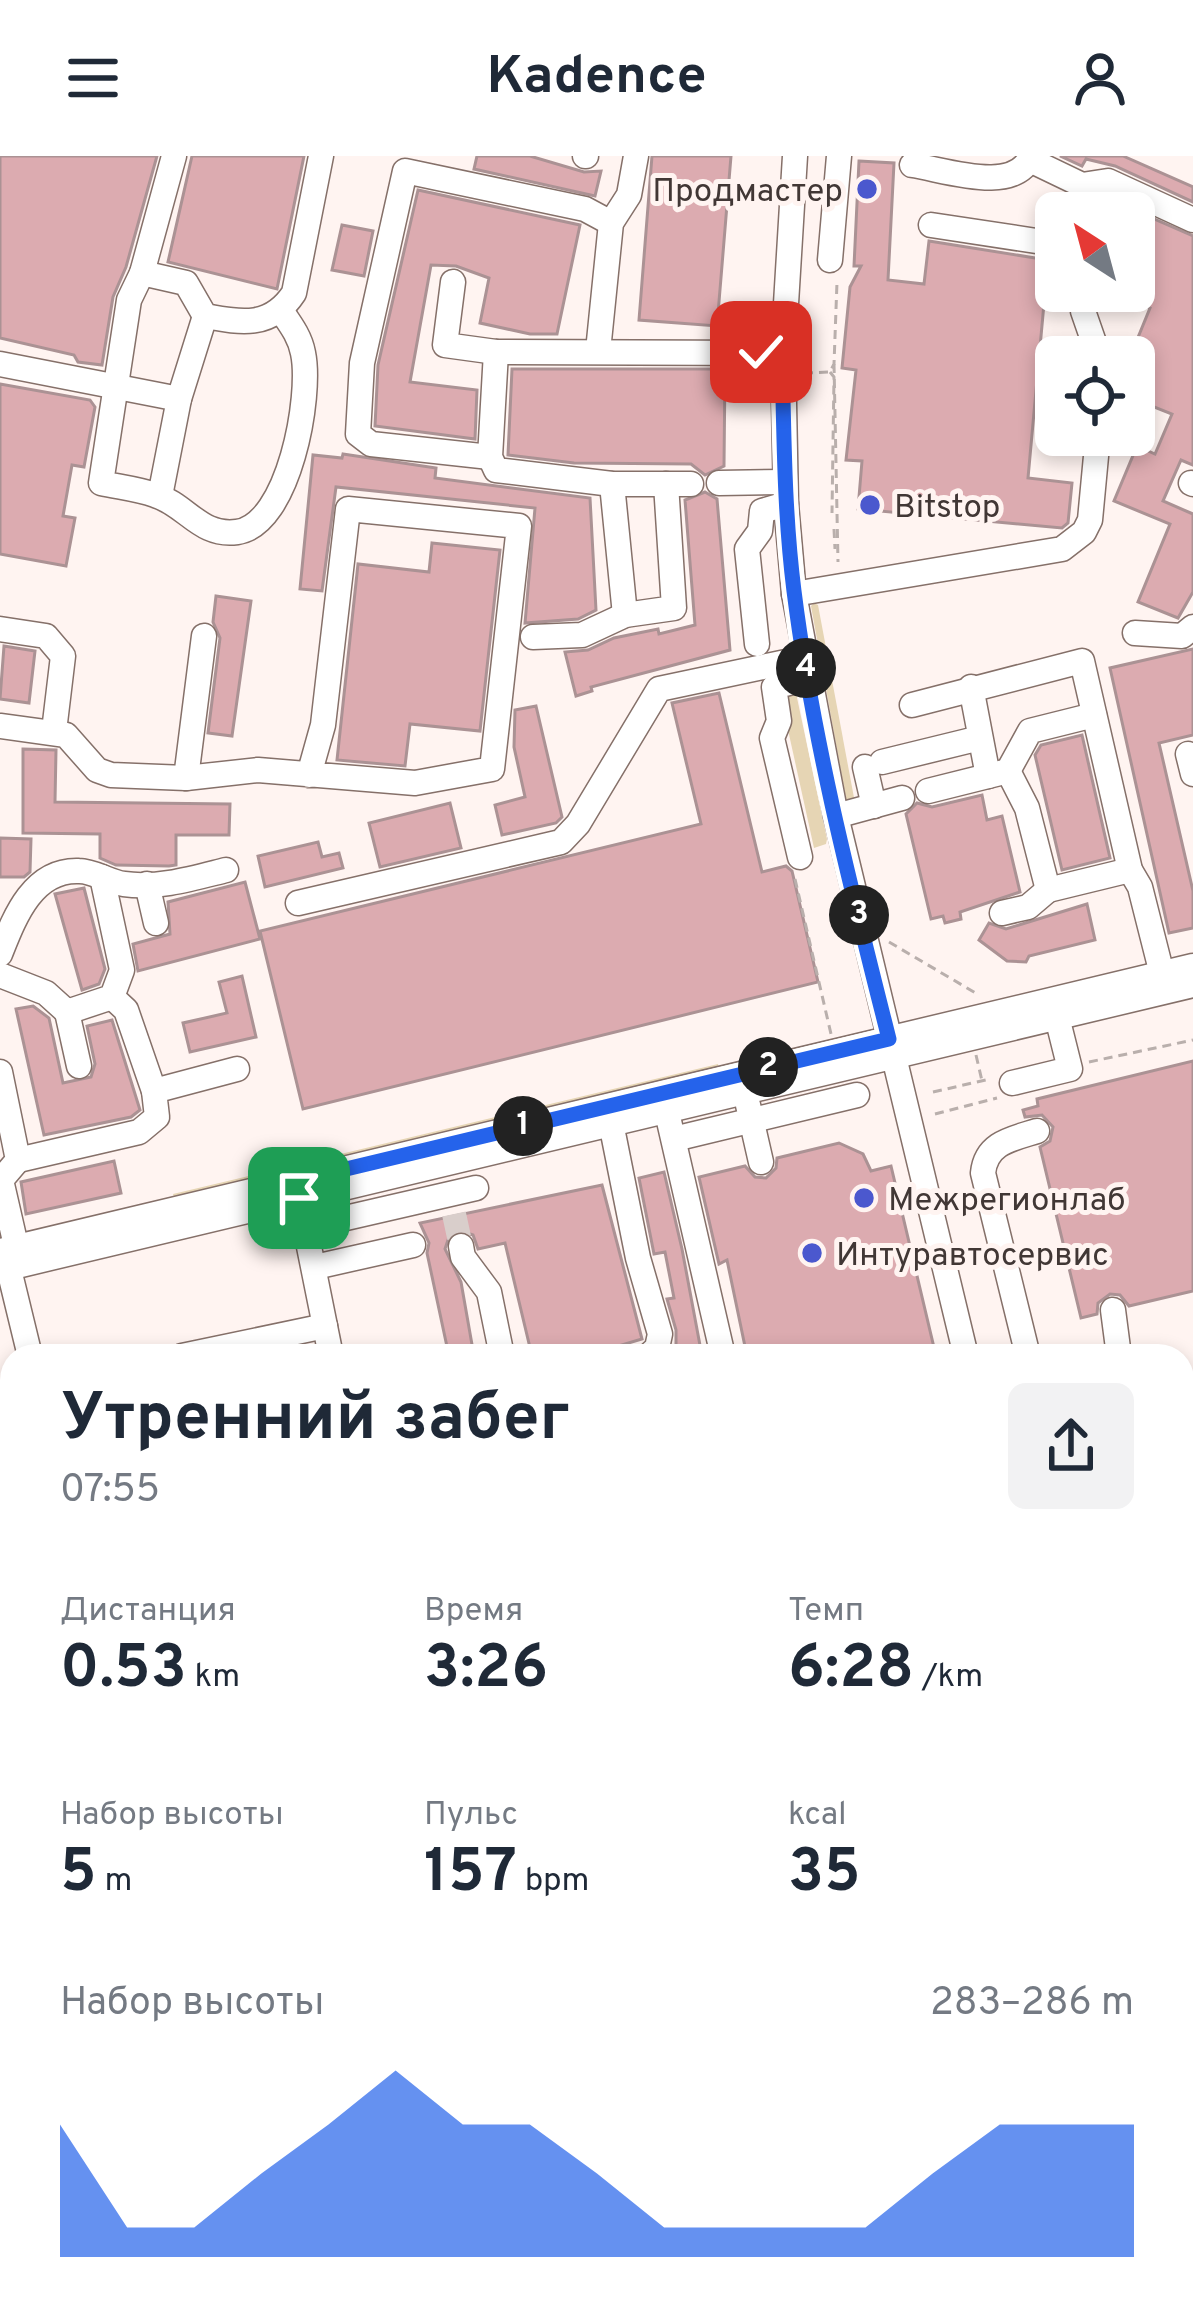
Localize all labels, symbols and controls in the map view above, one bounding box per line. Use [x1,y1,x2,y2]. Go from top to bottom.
text: Kadence [487,44,706,113]
icon: menu [60,45,126,111]
icon: person [1067,45,1133,111]
place label: Продмастер [652,172,843,214]
marker: Продмастер [854,176,880,202]
north arrow [1035,192,1155,312]
map controls [1035,192,1155,456]
pin [710,301,812,403]
icon: check [728,319,794,385]
button: locate [1035,336,1155,456]
place label: Bitstop [894,488,1000,530]
marker: Bitstop [857,492,883,518]
pin: 4 [776,638,836,698]
text: 4 [795,647,817,689]
pin: 3 [829,885,889,945]
text: 3 [849,894,869,936]
pin: 2 [738,1037,798,1097]
text: 2 [758,1046,778,1088]
pin: 1 [493,1096,553,1156]
text: 1 [516,1105,530,1147]
pin [248,1147,350,1249]
icon: arrive [266,1165,332,1231]
place label: Межрегионлаб [888,1181,1126,1223]
marker: Межрегионлаб [851,1185,877,1211]
place label: Интуравтосервис [836,1236,1109,1278]
marker: Интуравтосервис [799,1240,825,1266]
text: Утренний забег [60,1380,570,1463]
button: share [1008,1383,1134,1509]
text: 07:55 [60,1467,160,1516]
text: Дистанция [60,1591,236,1633]
text: Время [424,1591,523,1633]
text: Темп [788,1591,864,1633]
text: 0.53 [60,1633,187,1709]
text: 3:26 [424,1633,548,1709]
text: 6:28 [788,1633,914,1709]
text: km [187,1657,240,1699]
text: /km [914,1657,983,1699]
text: Набор высоты [60,1795,284,1837]
text: Пульс [424,1795,518,1837]
text: kcal [788,1795,847,1837]
text: 5 [60,1837,97,1913]
text: 157 [424,1837,517,1913]
text: 35 [788,1837,861,1913]
text: m [97,1861,132,1903]
text: bpm [517,1861,589,1903]
text: Набор высоты [60,1980,324,2029]
text: 283–286 m [930,1980,1134,2029]

